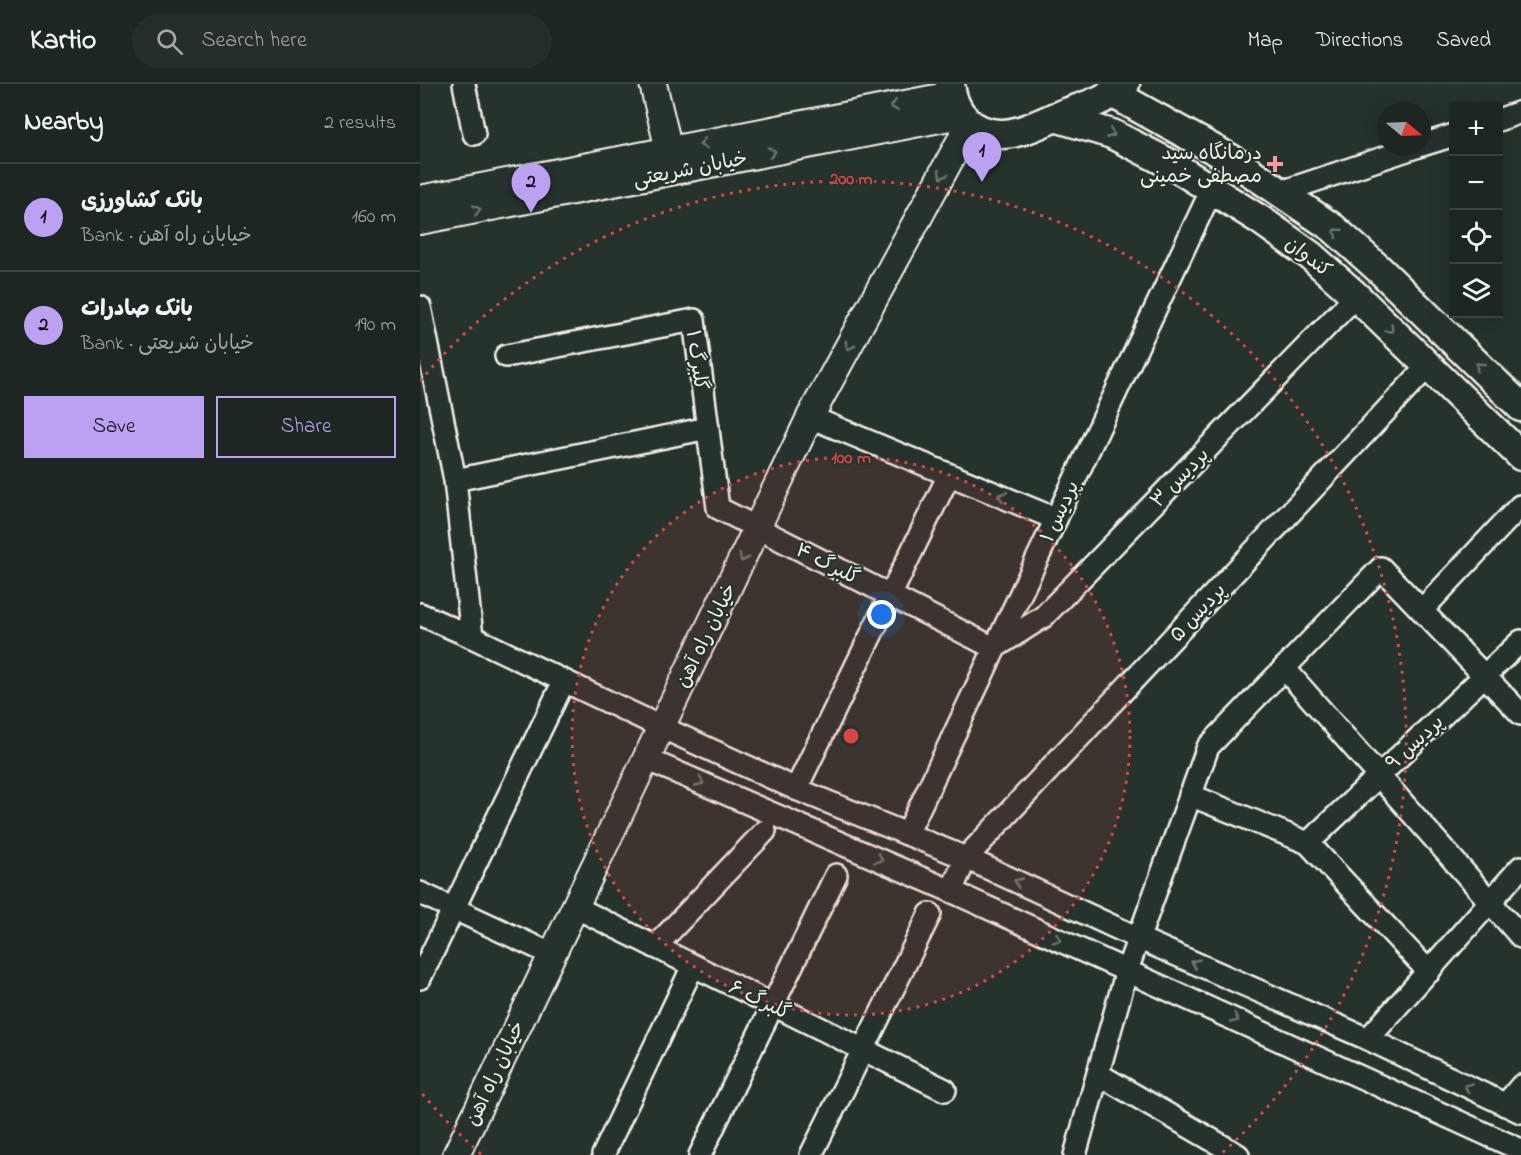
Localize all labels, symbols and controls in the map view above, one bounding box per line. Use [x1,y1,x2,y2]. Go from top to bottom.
search box [132,14,552,68]
text: Kartio [30,21,96,62]
icon: search [153,25,186,58]
text: Search here [201,25,307,57]
text: Map [1247,26,1283,56]
text: Directions [1316,26,1403,56]
text: Saved [1436,26,1491,56]
one-way arrow [889,99,899,112]
north arrow [1377,102,1431,156]
map controls [1449,102,1503,318]
button: + [1449,102,1503,156]
text: Nearby [24,104,103,142]
text: 2 results [324,109,396,138]
one-way arrow [1105,127,1116,139]
pin: 1 [962,132,1002,182]
one-way arrow [698,137,708,150]
place label: درمانگاه سید مصطفی خمینی [1140,140,1262,192]
street label: خیابان شریعتی [631,145,750,196]
one-way arrow [766,146,776,159]
marker: درمانگاه سید مصطفی خمینی [1266,155,1284,173]
button: − [1449,156,1503,210]
pin: 2 [512,164,550,213]
text: 200 m [829,167,873,193]
one-way arrow [938,168,949,179]
text: بانک کشاورزی [81,186,203,218]
text: 1 [40,203,47,232]
text: 160 m [352,203,396,232]
one-way arrow [472,204,482,217]
button: locate [1449,210,1503,264]
text: Bank · خیابان راه آهن [81,222,252,251]
one-way arrow [1333,229,1344,240]
street label: کندوان [1278,230,1337,286]
button: layers [1449,264,1503,318]
text: بانک صادرات [81,294,193,326]
text: 2 [39,311,48,340]
text: 190 m [354,311,396,340]
one-way arrow [1382,321,1393,332]
street label: گلبرگ ۱ [677,328,714,392]
text: Bank · خیابان شریعتی [81,330,254,359]
one-way arrow [845,340,856,350]
one-way arrow [1475,363,1486,374]
button: Save [24,396,204,458]
button: Share [216,396,396,458]
street label: پردیس ۳ [1145,442,1217,515]
text: 100 m [831,446,871,472]
street label: پردیس ۱ [1034,476,1088,548]
one-way arrow [997,491,1008,503]
street label: گلبرگ ۴ [790,537,864,594]
one-way arrow [738,551,750,562]
street label: پردیس ۵ [1164,578,1234,650]
street label: خیابان راه آهن [669,579,745,693]
your location [867,600,896,629]
street label: پردیس ۹ [1380,709,1451,778]
centre of rings [841,726,861,746]
one-way arrow [694,775,705,787]
one-way arrow [873,852,884,864]
one-way arrow [1013,877,1024,889]
one-way arrow [1051,931,1062,943]
one-way arrow [1190,958,1201,970]
street label: گلبرگ ۶ [723,974,795,1029]
one-way arrow [1228,1012,1239,1024]
street label: خیابان راه آهن [459,1017,533,1132]
one-way arrow [1463,1083,1474,1095]

